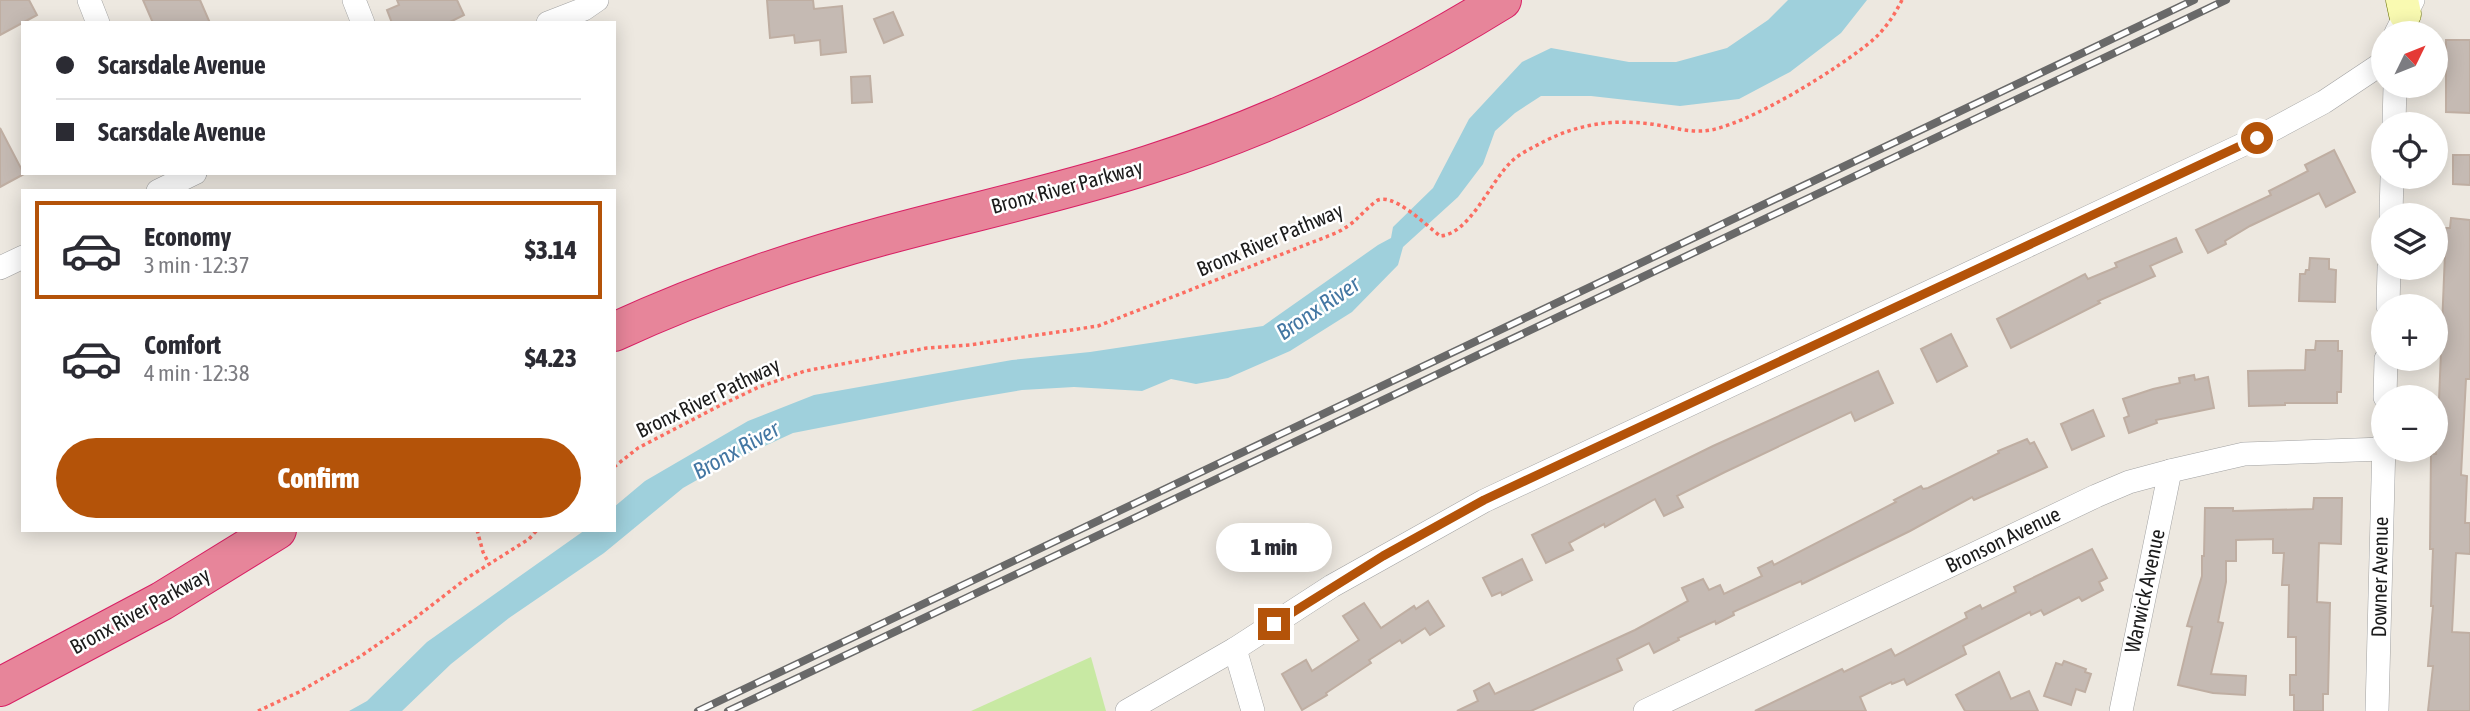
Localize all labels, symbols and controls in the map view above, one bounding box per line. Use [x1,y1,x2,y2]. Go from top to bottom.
north arrow [2371,21,2448,98]
map controls [2371,21,2448,462]
text: Scarsdale Avenue [98,50,266,80]
button: locate [2371,112,2448,189]
text: Scarsdale Avenue [98,117,266,147]
route start [2241,122,2273,154]
street label: Bronx River Parkway [988,154,1145,218]
street label: Bronx River Pathway [1193,197,1347,281]
button: layers [2371,203,2448,280]
icon: car [60,219,123,282]
text: Economy [144,222,231,252]
text: $3.14 [525,235,577,265]
text: 3 min · 12:37 [144,252,250,278]
water label: Bronx River [1271,270,1366,345]
button: + [2371,294,2448,371]
icon: car [60,327,123,390]
text: Comfort [144,330,221,360]
text: $4.23 [525,343,577,373]
street label: Bronx River Pathway [632,352,783,442]
text: 4 min · 12:38 [144,360,250,386]
button: − [2371,385,2448,462]
water label: Bronx River [688,415,785,484]
button: Confirm [56,438,581,518]
street label: Bronson Avenue [1941,501,2064,577]
street label: Downer Avenue [2366,516,2392,638]
callout: 1 min [1216,522,1332,572]
street label: Warwick Avenue [2119,527,2169,655]
text: 1 min [1251,534,1297,560]
street label: Bronx River Parkway [66,562,214,658]
route end [1258,608,1290,640]

